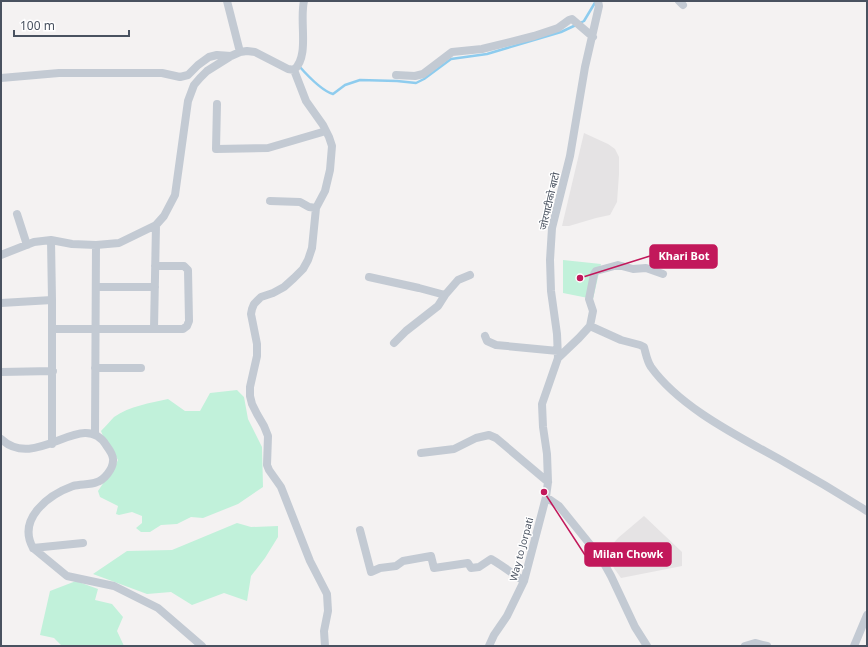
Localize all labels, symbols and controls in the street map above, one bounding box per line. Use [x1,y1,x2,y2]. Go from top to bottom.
scale bar [14,12,129,38]
text: 100 m [20,17,55,34]
street label: जोरपाटीको बाटो [536,170,563,231]
callout: Khari Bot [650,245,717,268]
text: Khari Bot [658,248,710,263]
street label: Way to Jorpati [506,516,536,582]
callout: Milan Chowk [585,543,671,566]
text: Milan Chowk [593,546,663,561]

